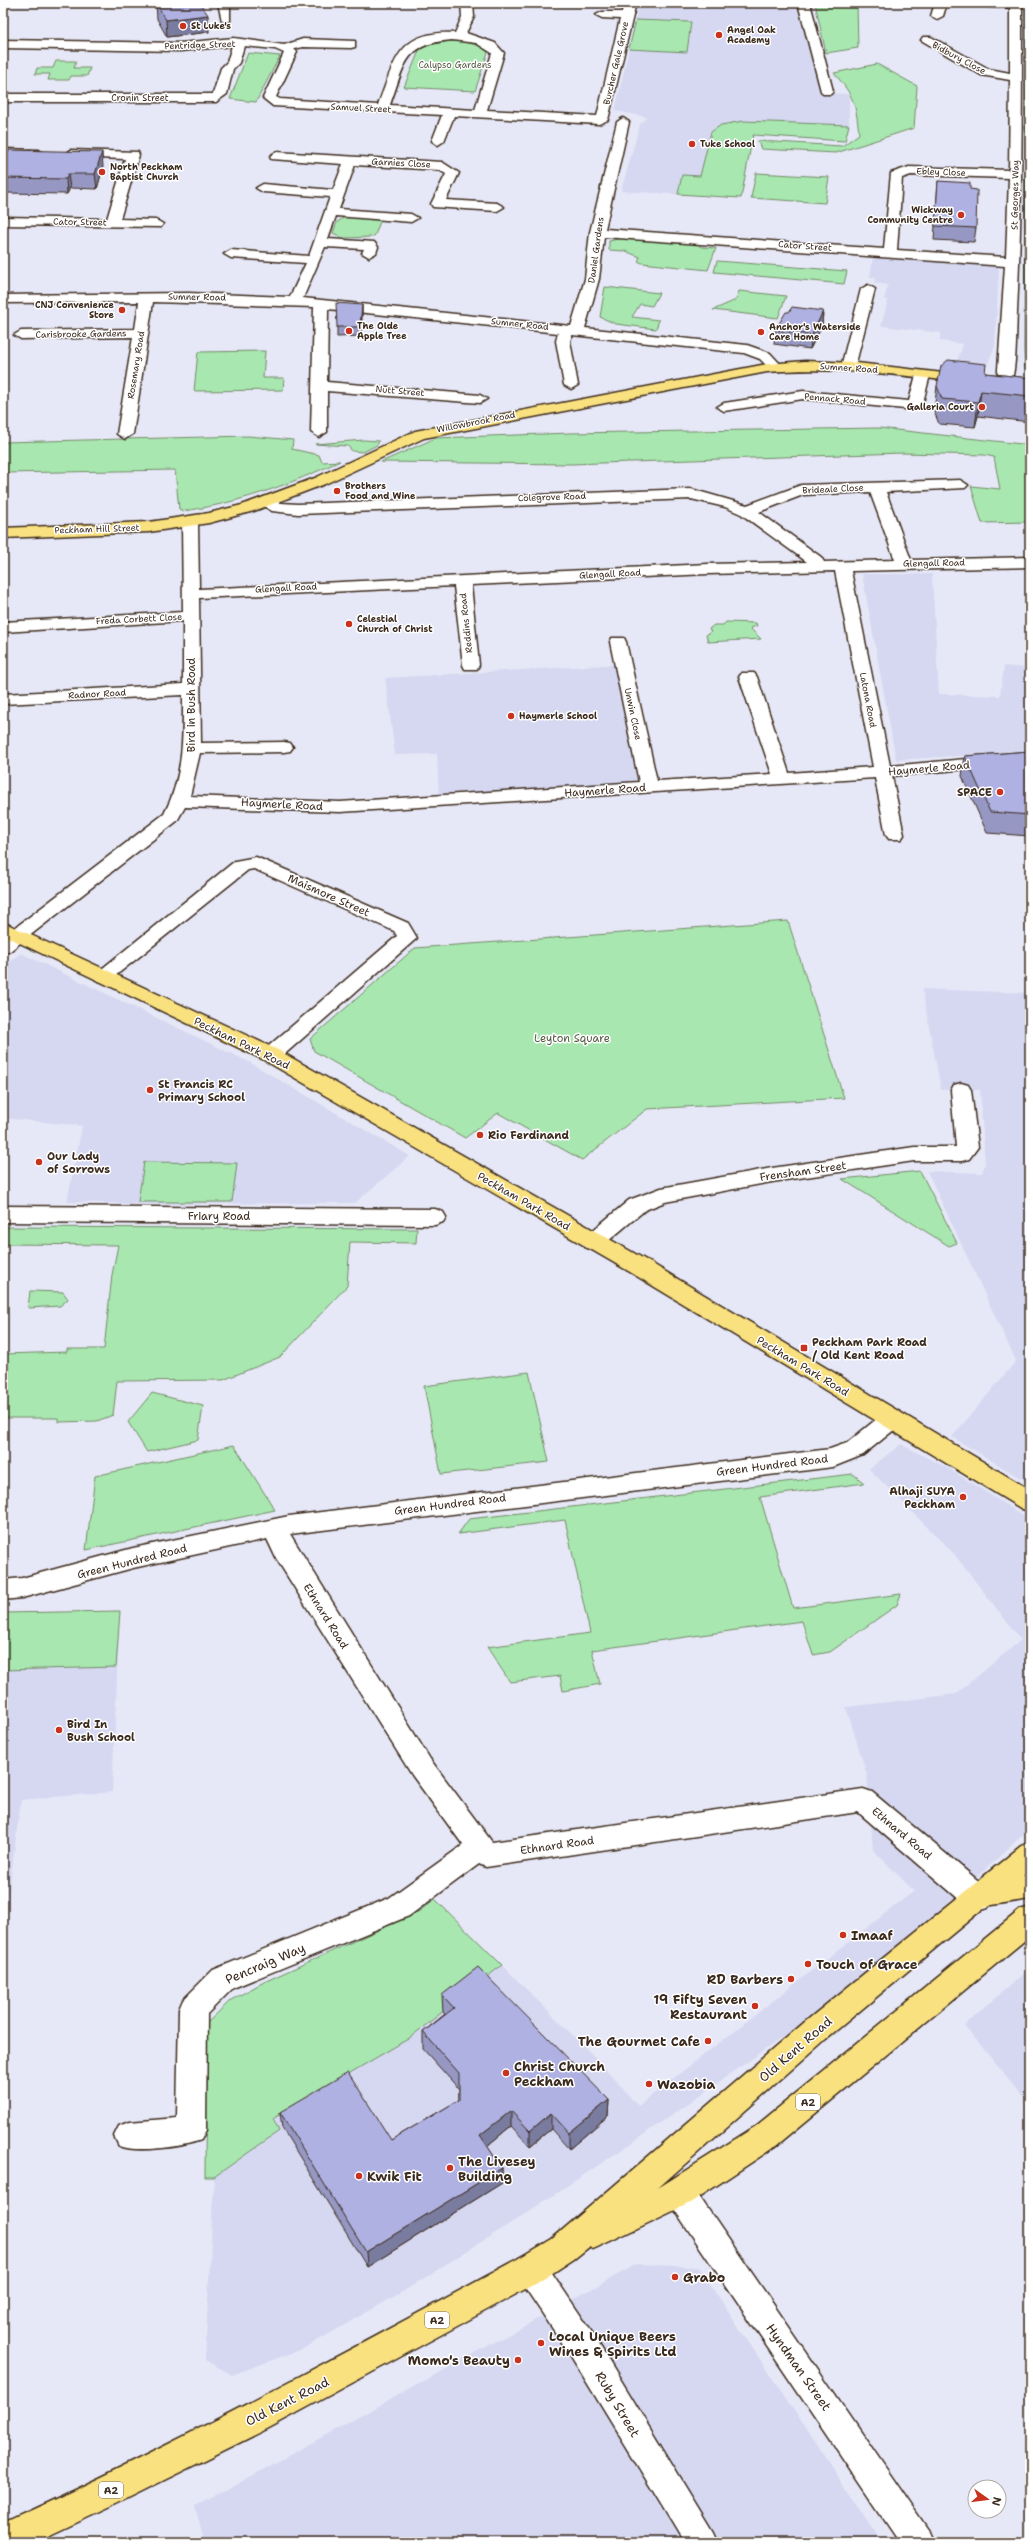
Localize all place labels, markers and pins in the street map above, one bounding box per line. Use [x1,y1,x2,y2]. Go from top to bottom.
place label: St Luke's [191,20,231,32]
marker: St Luke's [178,21,188,31]
place label: Angel Oak Academy [727,24,776,46]
marker: Angel Oak Academy [714,30,724,40]
place label: Tuke School [700,138,755,150]
marker: Tuke School [687,139,697,149]
place label: North Peckham Baptist Church [110,161,183,183]
marker: North Peckham Baptist Church [97,167,107,177]
place label: Wickway Community Centre [868,204,954,226]
marker: Wickway Community Centre [956,210,966,220]
place label: CNJ Convenience Store [35,299,115,321]
marker: CNJ Convenience Store [117,305,127,315]
place label: The Olde Apple Tree [357,320,407,342]
place label: Anchor's Waterside Care Home [769,321,861,343]
marker: The Olde Apple Tree [344,326,354,336]
marker: Anchor's Waterside Care Home [756,327,766,337]
place label: Galleria Court [907,401,975,413]
marker: Galleria Court [977,402,987,412]
place label: Brothers Food and Wine [345,480,416,502]
marker: Brothers Food and Wine [332,486,342,496]
place label: Celestial Church of Christ [357,613,433,635]
marker: Celestial Church of Christ [344,619,354,629]
place label: Haymerle School [519,710,597,722]
marker: Haymerle School [506,711,516,721]
place label: SPACE [957,785,992,800]
marker: SPACE [995,787,1005,797]
place label: St Francis RC Primary School [158,1077,245,1105]
marker: St Francis RC Primary School [145,1085,155,1095]
place label: Rio Ferdinand [488,1128,569,1143]
marker: Rio Ferdinand [475,1130,485,1140]
place label: Our Lady of Sorrows [47,1149,110,1177]
marker: Our Lady of Sorrows [34,1157,44,1167]
place label: Peckham Park Road / Old Kent Road [812,1335,927,1363]
marker: Peckham Park Road / Old Kent Road [799,1343,809,1353]
place label: Alhaji SUYA Peckham [889,1484,956,1512]
marker: Alhaji SUYA Peckham [958,1492,968,1502]
place label: Bird In Bush School [67,1717,135,1745]
marker: Bird In Bush School [54,1725,64,1735]
place label: Imaaf [851,1927,894,1944]
marker: Imaaf [838,1930,848,1940]
place label: Touch of Grace [816,1956,918,1973]
marker: Touch of Grace [803,1959,813,1969]
place label: RD Barbers [707,1971,783,1988]
marker: RD Barbers [786,1974,796,1984]
place label: 19 Fifty Seven Restaurant [653,1991,747,2023]
marker: 19 Fifty Seven Restaurant [750,2001,760,2011]
place label: The Gourmet Cafe [578,2033,700,2050]
marker: The Gourmet Cafe [703,2036,713,2046]
place label: Christ Church Peckham [514,2058,605,2090]
marker: Christ Church Peckham [501,2068,511,2078]
place label: Wazobia [657,2076,715,2093]
marker: Wazobia [644,2079,654,2089]
place label: The Livesey Building [458,2153,536,2185]
marker: The Livesey Building [445,2163,455,2173]
place label: Kwik Fit [367,2168,422,2185]
marker: Kwik Fit [354,2171,364,2181]
place label: Grabo [683,2269,725,2286]
marker: Grabo [670,2272,680,2282]
place label: Local Unique Beers Wines & Spirits Ltd [549,2328,677,2360]
marker: Local Unique Beers Wines & Spirits Ltd [536,2338,546,2348]
place label: Momo's Beauty [408,2352,510,2369]
marker: Momo's Beauty [513,2355,523,2365]

